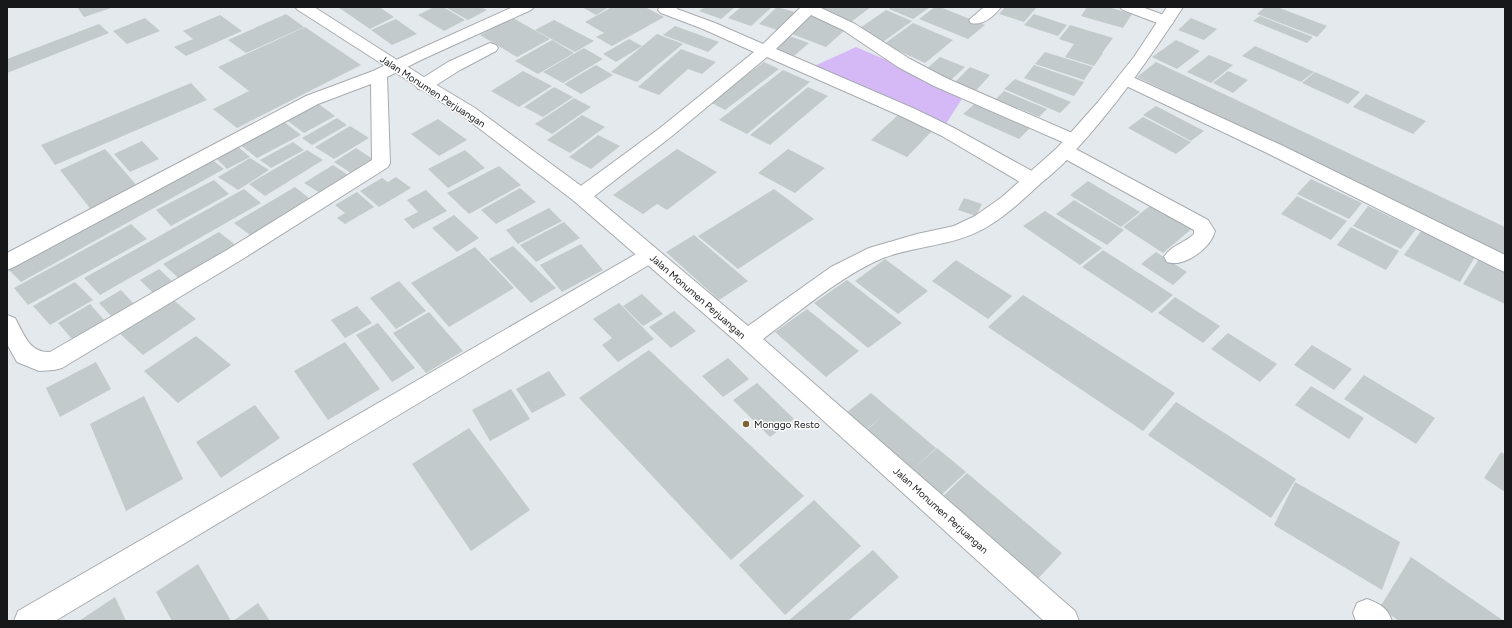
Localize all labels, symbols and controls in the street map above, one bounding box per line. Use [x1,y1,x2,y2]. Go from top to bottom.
street label: Jalan Monumen Perjuangan [378,52,488,131]
street label: Jalan Monumen Perjuangan [647,251,749,342]
place label: Monggo Resto [754,418,820,431]
marker: Monggo Resto [741,419,751,429]
street label: Jalan Monumen Perjuangan [891,464,991,557]

